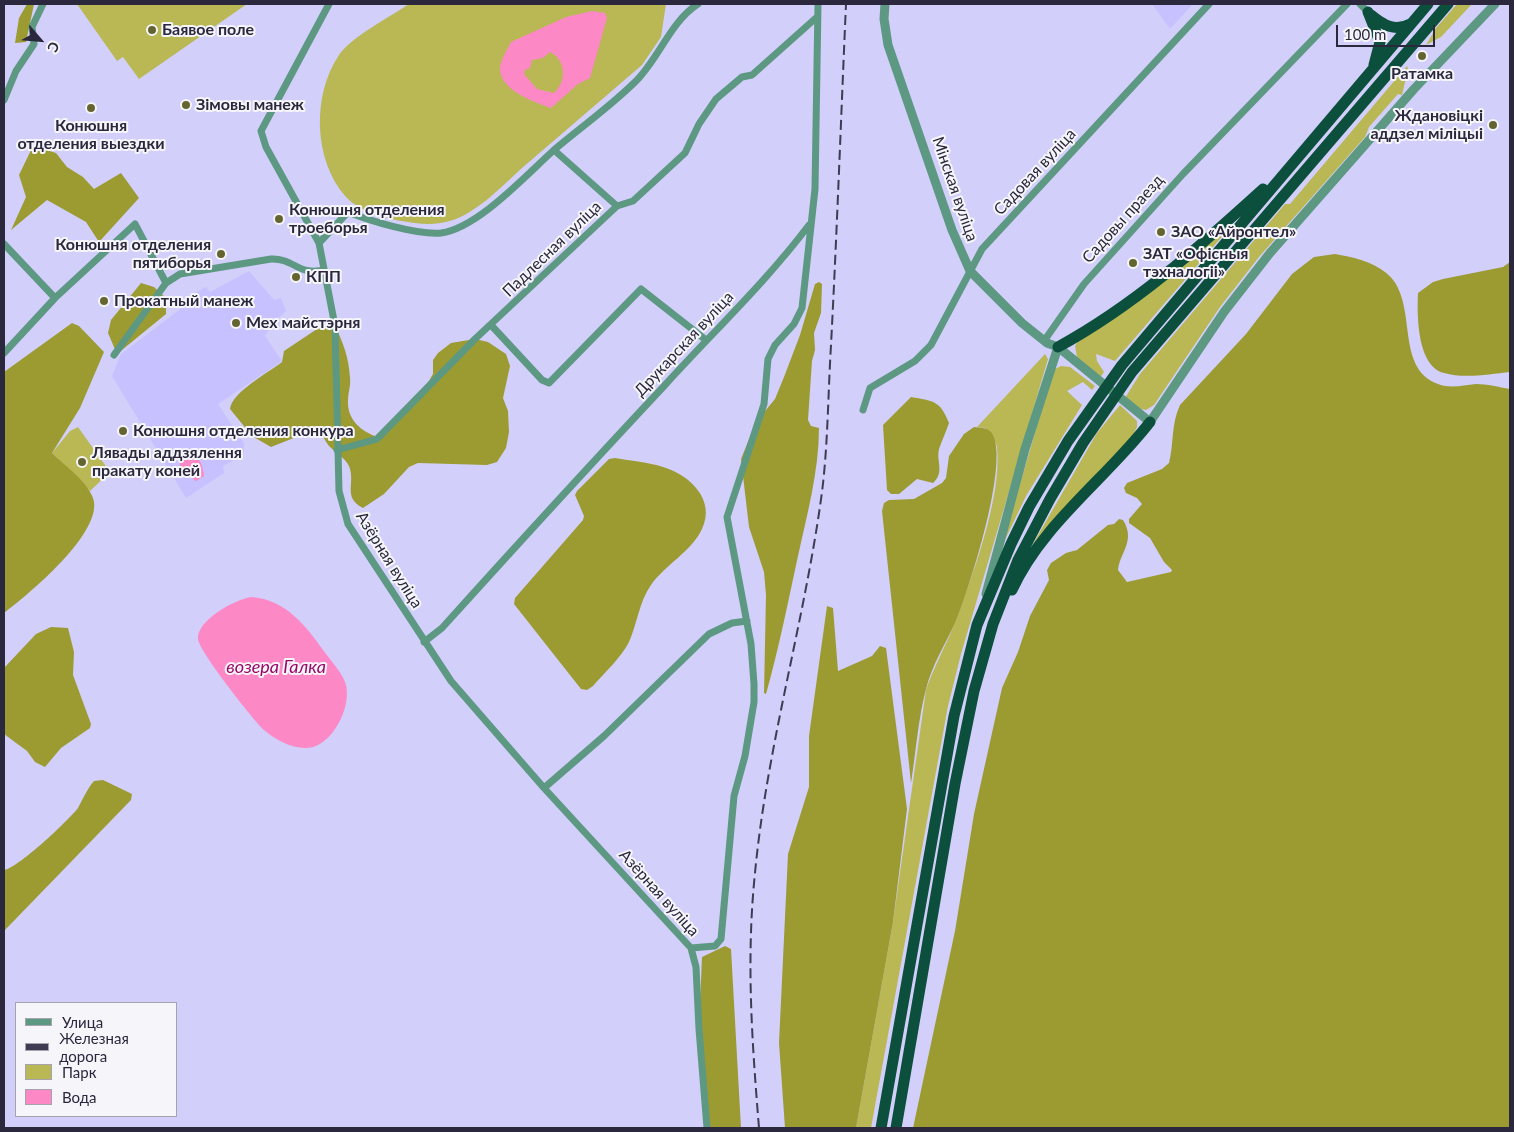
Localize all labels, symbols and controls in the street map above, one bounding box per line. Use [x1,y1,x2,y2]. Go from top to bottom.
north arrow [15,15,65,65]
scale bar [1339,15,1438,47]
place label: Баявое поле [162,20,254,40]
marker: Баявое поле [146,24,158,36]
text: 100 m [1344,25,1386,43]
text: С [44,39,63,55]
marker: Ратамка [1416,50,1428,62]
place label: Ратамка [1391,64,1453,84]
place label: Зімовы манеж [196,95,304,115]
marker: Зімовы манеж [180,99,192,111]
marker: Конюшня отделения выездки [85,102,97,114]
place label: Ждановіцкі аддзел міліцыі [1370,106,1483,144]
place label: Конюшня отделения выездки [17,116,165,154]
marker: Ждановіцкі аддзел міліцыі [1487,119,1499,131]
street label: Садовая вуліца [990,125,1080,219]
street label: Мінская вуліца [928,134,982,244]
street label: Садовы праезд [1078,171,1168,267]
street label: Падлесная вуліца [499,197,605,301]
place label: Конюшня отделения троеборья [289,200,445,238]
marker: Конюшня отделения троеборья [273,213,285,225]
place label: ЗАО «Айронтел» [1171,222,1296,242]
marker: ЗАО «Айронтел» [1155,226,1167,238]
place label: Конюшня отделения пятиборья [55,235,211,273]
place label: ЗАТ «Офісныя тэхналогіі» [1143,244,1248,282]
marker: Конюшня отделения пятиборья [215,248,227,260]
marker: ЗАТ «Офісныя тэхналогіі» [1127,257,1139,269]
place label: КПП [306,267,341,287]
marker: КПП [290,271,302,283]
street label: Друкарская вуліца [630,288,738,400]
place label: Прокатный манеж [114,291,253,311]
marker: Прокатный манеж [98,295,110,307]
place label: Мех майстэрня [246,313,360,333]
marker: Мех майстэрня [230,317,242,329]
place label: Конюшня отделения конкура [133,421,354,441]
marker: Конюшня отделения конкура [117,425,129,437]
place label: Лявады аддзялення пракату коней [92,443,242,481]
marker: Лявады аддзялення пракату коней [76,456,88,468]
street label: Азёрная вуліца [352,508,426,612]
water label: возера Галка [226,656,326,678]
street label: Азёрная вуліца [615,846,703,940]
legend [15,1002,178,1117]
text: Улица [62,1013,103,1031]
text: Железная дорога [59,1029,129,1065]
text: Парк [62,1063,96,1081]
text: Вода [62,1088,97,1106]

